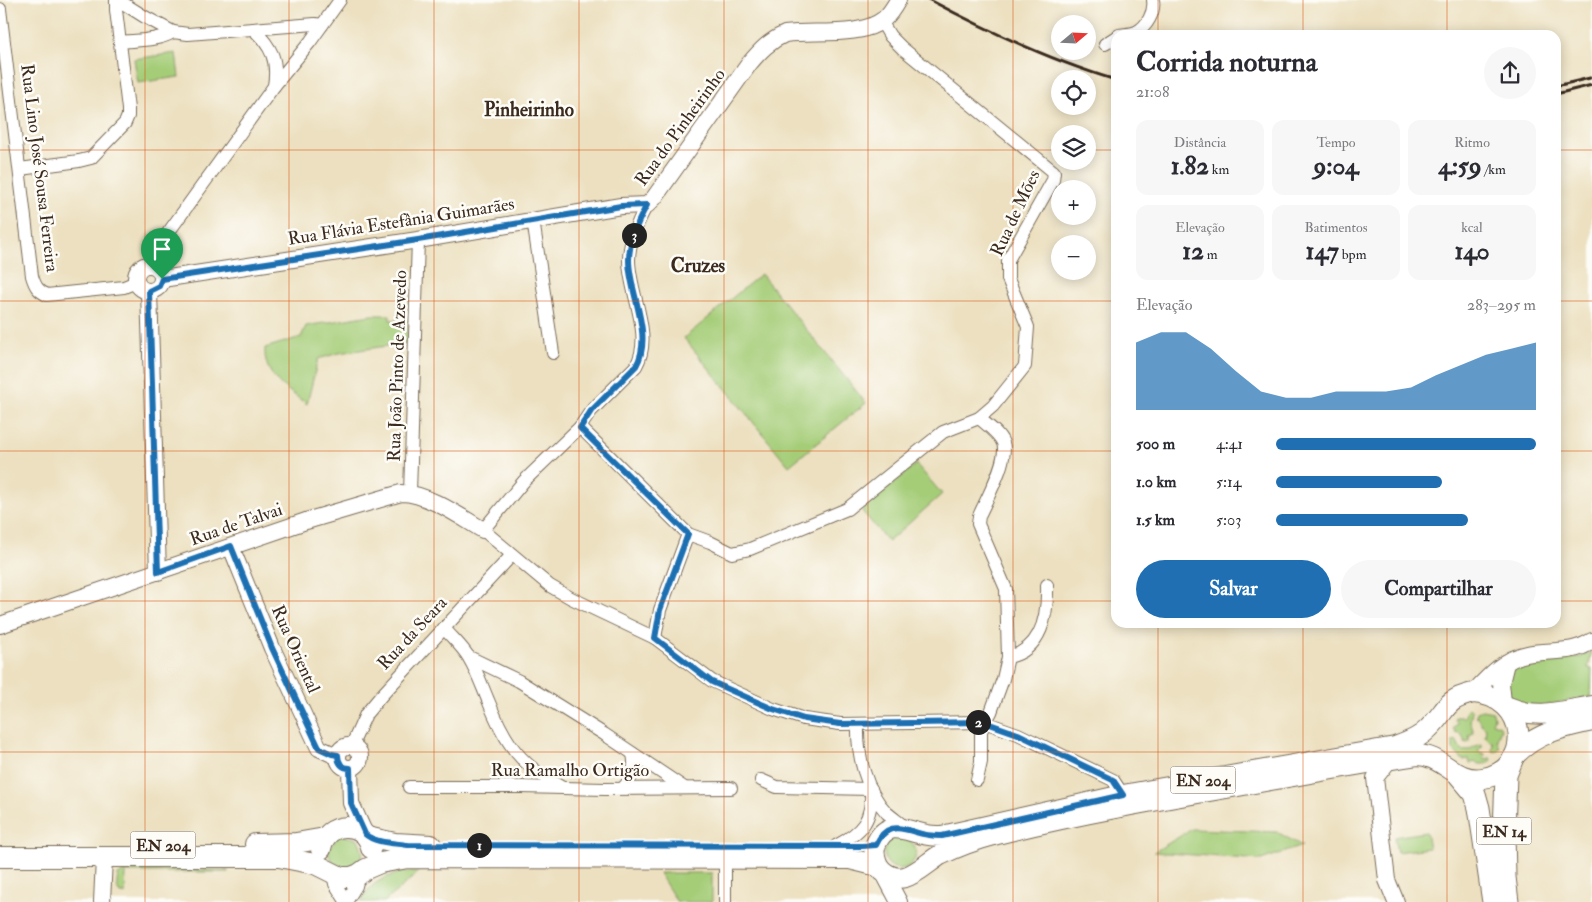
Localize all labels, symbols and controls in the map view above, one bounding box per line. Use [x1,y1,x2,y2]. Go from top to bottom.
north arrow [1051,15,1096,60]
map controls [1051,15,1096,280]
text: Corrida noturna [1136,45,1317,80]
button: share [1484,47,1536,99]
street label: Rua Lino José Sousa Ferreira [15,63,64,274]
street label: Rua do Pinheirinho [630,64,731,191]
button: locate [1051,70,1096,115]
text: 21:08 [1136,82,1170,102]
district label: Pinheirinho [484,98,574,122]
button: layers [1051,125,1096,170]
text: Distância [1174,134,1226,151]
text: Tempo [1316,134,1356,151]
text: Ritmo [1454,134,1490,151]
text: 1.82 [1171,151,1209,182]
text: 9:04 [1313,151,1359,182]
text: 4:59 [1438,151,1482,182]
text: km [1209,161,1229,178]
text: /km [1482,161,1506,178]
street label: Rua de Mões [985,166,1045,260]
button: + [1051,180,1096,225]
street label: Rua Flávia Estefânia Guimarães [286,192,516,251]
text: Elevação [1175,219,1225,236]
text: Batimentos [1304,219,1368,236]
text: kcal [1461,219,1483,236]
pin: 3 [622,222,646,248]
text: 3 [632,227,637,244]
pin [141,228,183,279]
icon: arrive [148,235,176,263]
button: − [1051,235,1096,280]
text: 12 [1182,236,1204,267]
text: 147 [1305,236,1339,267]
text: 140 [1454,236,1490,267]
text: m [1204,246,1218,263]
text: bpm [1339,246,1367,263]
district label: Cruzes [671,254,726,278]
street label: Rua João Pinto de Azevedo [383,269,412,462]
text: Elevação [1136,295,1192,315]
text: 283–295 m [1467,295,1536,315]
text: 500 m [1136,434,1175,454]
text: 4:41 [1216,434,1243,454]
text: 1.0 km [1136,472,1176,492]
text: 5:14 [1216,472,1241,492]
street label: Rua de Talvai [187,498,286,551]
text: 1.5 km [1136,510,1175,530]
text: 5:03 [1216,510,1241,530]
button: Salvar [1136,560,1331,618]
button: Compartilhar [1341,560,1536,618]
street label: Rua da Seara [372,591,453,675]
street label: Rua Oriental [266,602,325,697]
pin: 2 [966,710,990,734]
text: 2 [975,714,982,731]
street label: Rua Ramalho Ortigão [491,759,649,782]
road number: EN 204 [1170,766,1236,794]
road number: EN 14 [1476,818,1532,844]
road number: EN 204 [130,832,196,858]
pin: 1 [466,832,492,858]
text: 1 [477,837,482,854]

